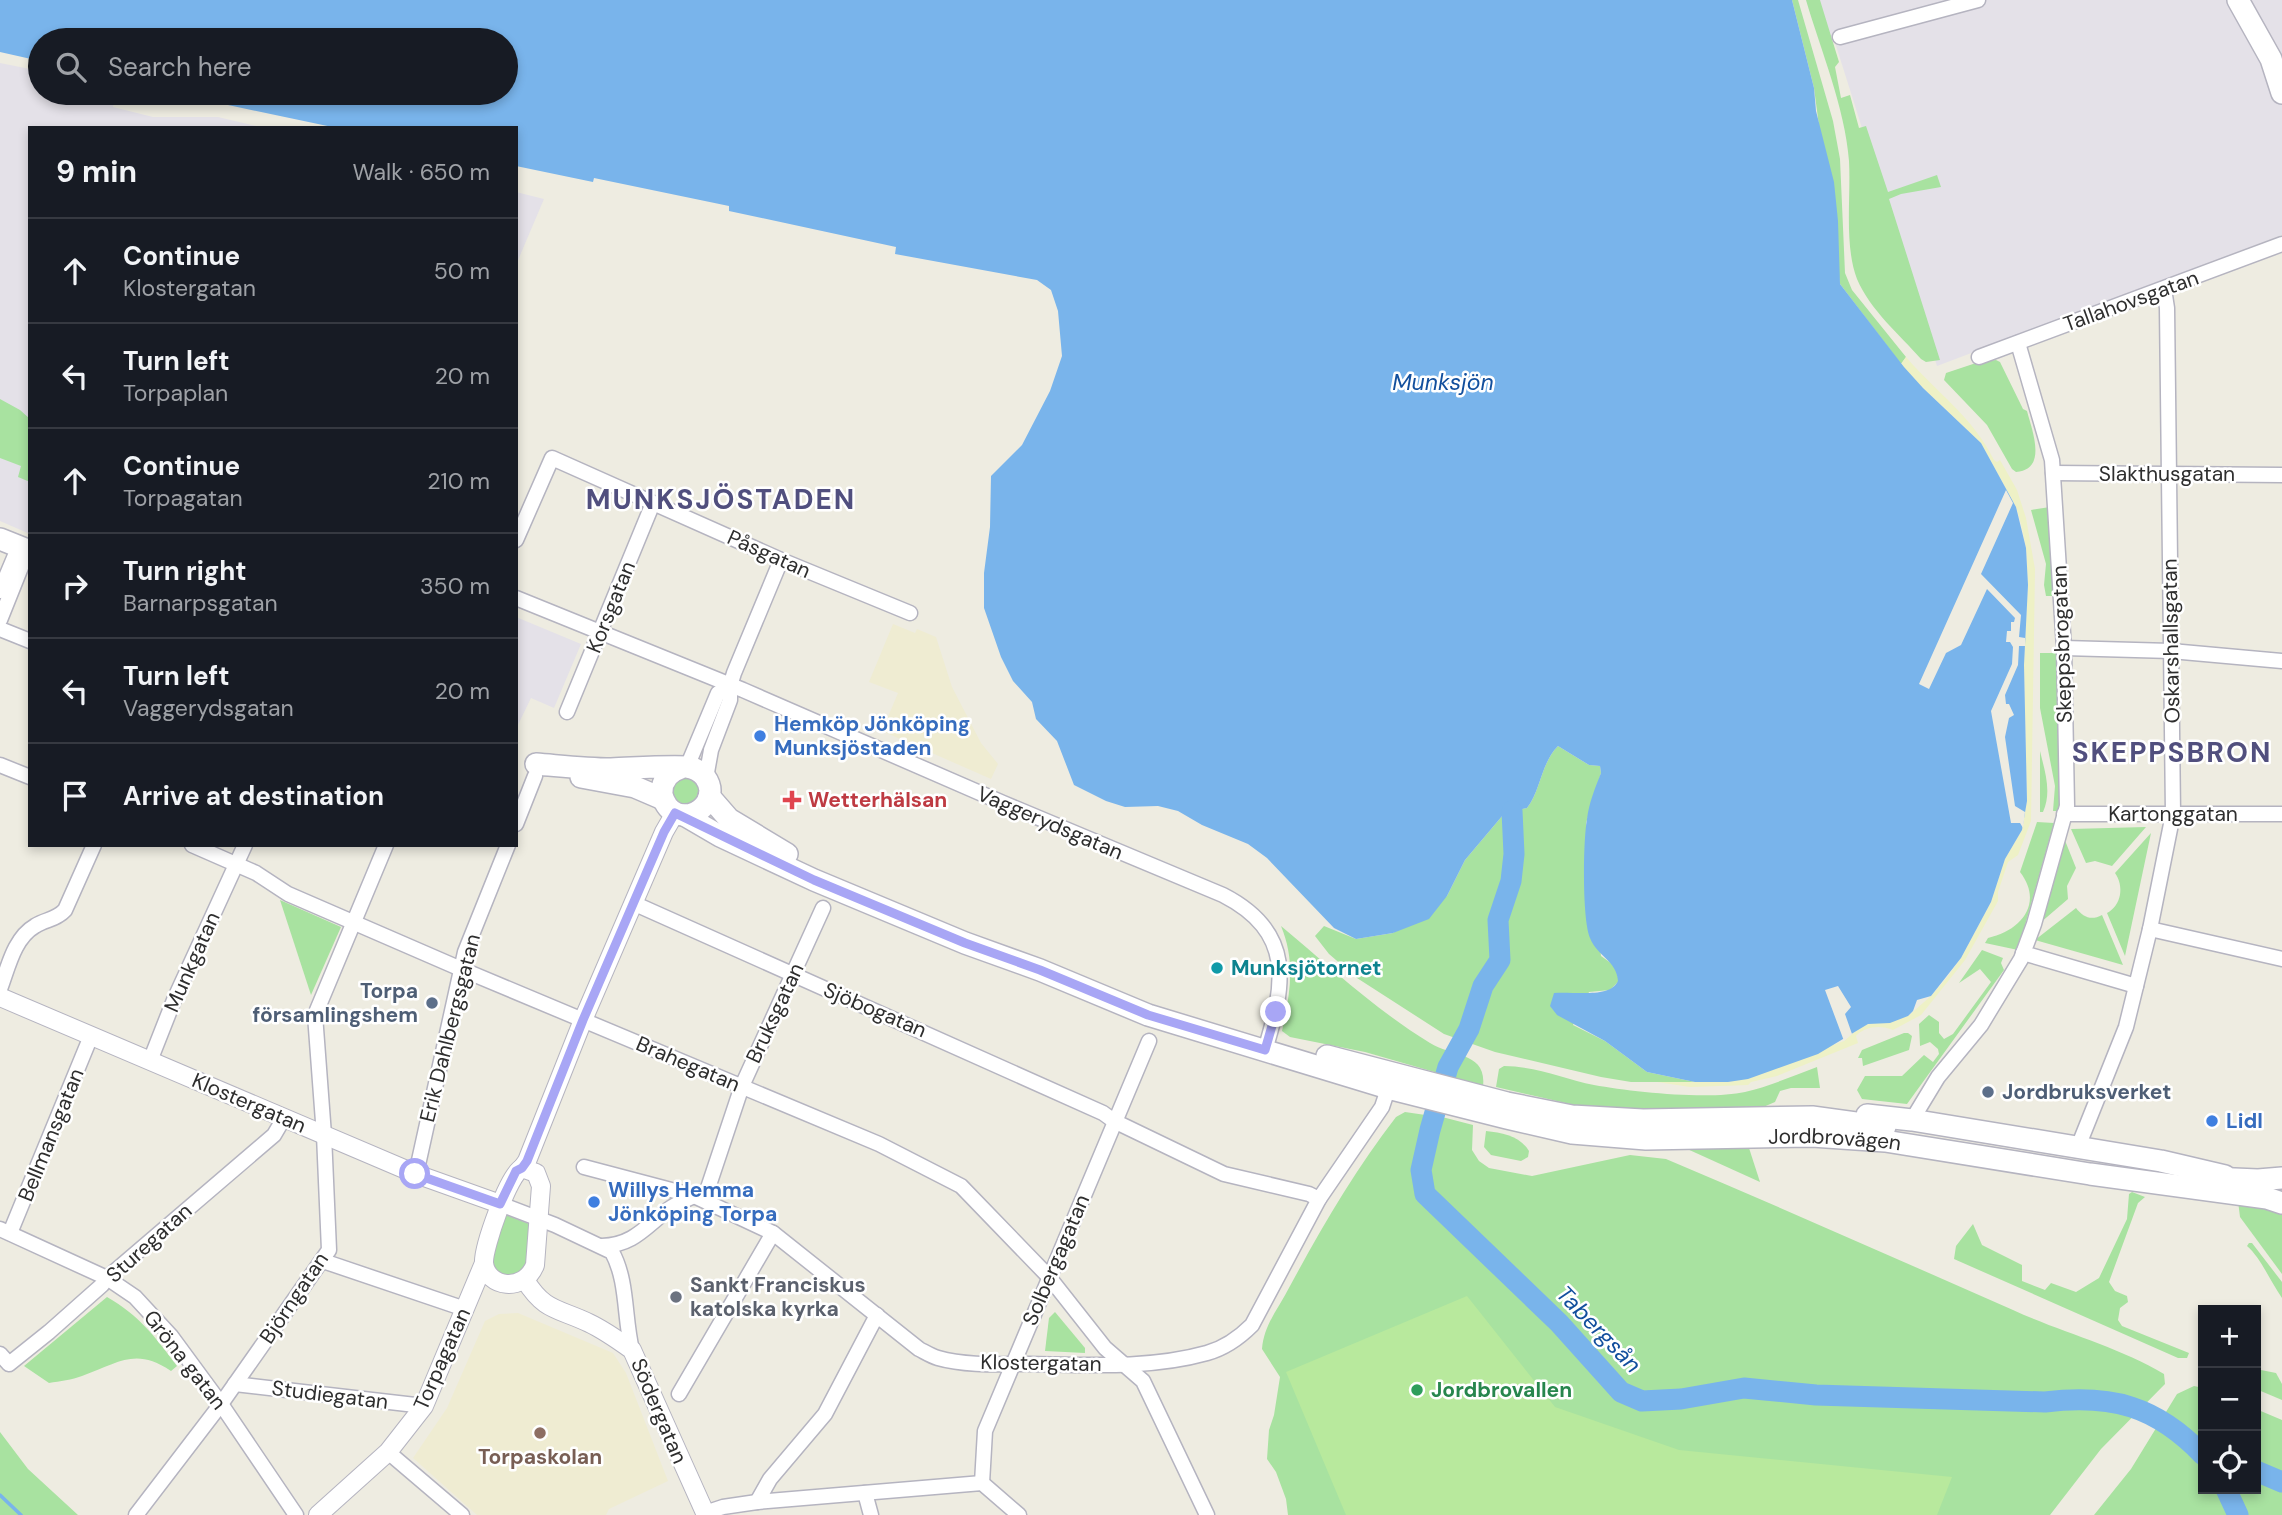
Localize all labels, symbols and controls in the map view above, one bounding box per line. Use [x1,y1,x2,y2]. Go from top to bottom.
search box [28,28,518,105]
icon: search [52,48,90,86]
text: Search here [108,50,251,84]
text: 9 min [56,152,137,191]
text: Walk · 650 m [352,157,490,187]
text: Continue [123,239,240,273]
icon: ahead [56,252,94,290]
text: 50 m [434,256,490,286]
street label: Tallahovsgatan [2059,264,2203,338]
text: Klostergatan [123,273,256,303]
text: Turn left [123,344,230,378]
icon: left [56,357,94,395]
text: 20 m [435,361,490,391]
water label: Munksjön [1392,367,1494,397]
text: Torpaplan [123,378,228,408]
text: Continue [123,449,240,483]
street label: Slakthusgatan [2099,460,2235,488]
icon: ahead [56,462,94,500]
text: 210 m [427,466,490,496]
district label: MUNKSJÖSTADEN [586,481,856,518]
text: Torpagatan [123,483,243,513]
street label: Påsgatan [723,523,815,585]
text: Turn right [123,554,247,588]
street label: Korsgatan [580,557,642,657]
street label: Oskarshallsgatan [2156,558,2186,724]
street label: Skeppsbrogatan [2045,565,2079,723]
icon: right [56,567,94,605]
text: 350 m [420,571,490,601]
text: Barnarpsgatan [123,588,278,618]
text: Turn left [123,659,230,693]
icon: left [56,672,94,710]
text: 20 m [435,676,490,706]
text: Vaggerydsgatan [123,693,294,723]
place label: Hemköp Jönköping Munksjöstaden [774,710,970,762]
marker: Hemköp Jönköping Munksjöstaden [752,728,768,744]
district label: SKEPPSBRON [2072,734,2272,771]
icon: arrive [56,777,94,815]
text: Arrive at destination [123,779,384,813]
street label: Vaggerydsgatan [973,780,1127,866]
place label: Wetterhälsan [808,786,947,814]
marker: Wetterhälsan [782,790,802,810]
street label: Kartonggatan [2108,800,2238,828]
street label: Munkgatan [157,907,227,1017]
street label: Erik Dahlbergsgatan [413,931,487,1125]
place label: Munksjötornet [1231,954,1381,982]
street label: Bruksgatan [740,958,810,1068]
marker: Munksjötornet [1209,960,1225,976]
street label: Sjöbogatan [819,976,931,1044]
place label: Torpa församlingshem [253,977,418,1029]
marker: Torpa församlingshem [424,995,440,1011]
route end [1260,996,1291,1027]
street label: Brahegatan [632,1030,744,1098]
street label: Bellmansgatan [12,1064,90,1206]
street label: Klostergatan [188,1066,310,1140]
place label: Jordbruksverket [2002,1078,2171,1106]
marker: Jordbruksverket [1980,1084,1996,1100]
place label: Lidl [2226,1107,2263,1135]
marker: Lidl [2204,1113,2220,1129]
street label: Jordbrovägen [1768,1122,1903,1157]
route start [399,1158,430,1189]
place label: Willys Hemma Jönköping Torpa [608,1176,777,1228]
street label: Solbergagatan [1016,1190,1096,1330]
marker: Willys Hemma Jönköping Torpa [586,1194,602,1210]
street label: Sturegatan [100,1197,198,1289]
street label: Björngatan [253,1247,335,1349]
place label: Sankt Franciskus katolska kyrka [690,1271,866,1323]
water label: Tabergsån [1550,1279,1648,1379]
marker: Sankt Franciskus katolska kyrka [668,1289,684,1305]
street label: Torpagatan [407,1303,477,1415]
street label: Gröna gatan [137,1304,233,1416]
map controls [2198,1305,2261,1494]
button: + [2198,1305,2261,1368]
street label: Klostergatan [980,1348,1102,1378]
street label: Södergatan [624,1354,694,1468]
button: − [2198,1368,2261,1431]
street label: Studiegatan [270,1374,390,1416]
place label: Jordbrovallen [1431,1376,1572,1404]
marker: Jordbrovallen [1409,1382,1425,1398]
marker: Torpaskolan [532,1425,548,1441]
button: locate [2198,1431,2261,1494]
place label: Torpaskolan [478,1443,602,1471]

